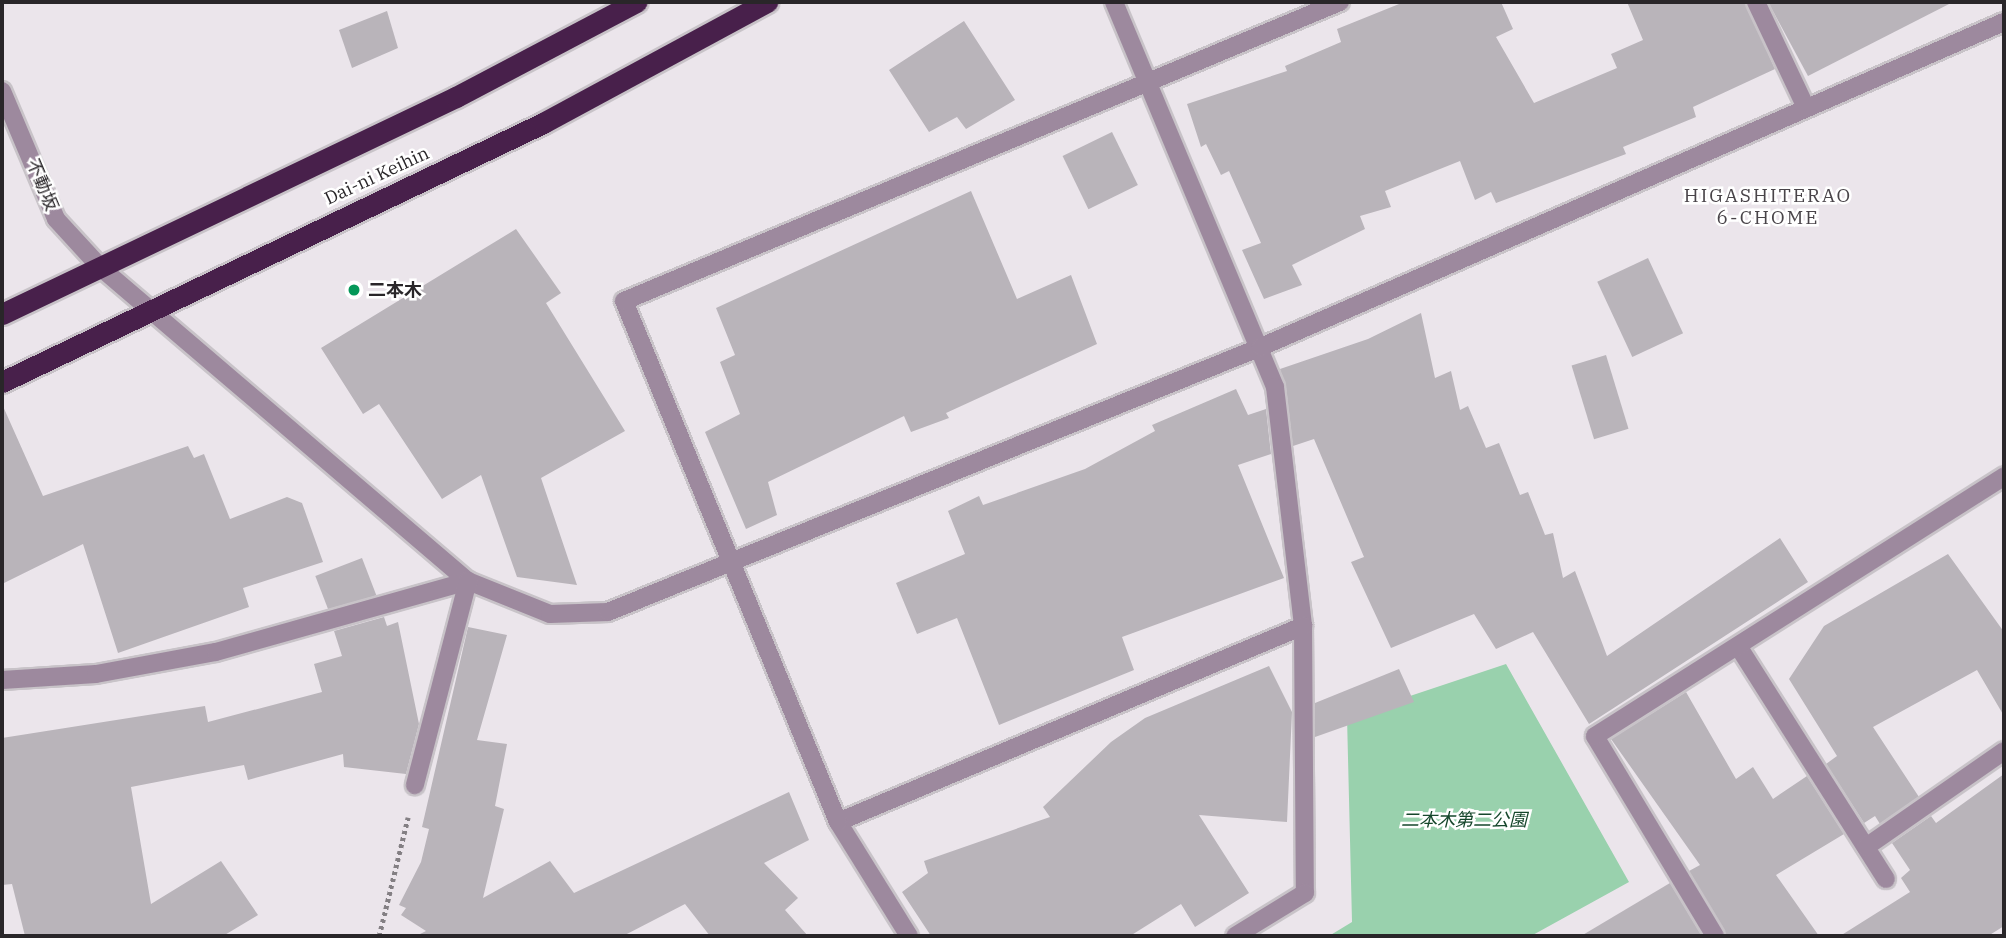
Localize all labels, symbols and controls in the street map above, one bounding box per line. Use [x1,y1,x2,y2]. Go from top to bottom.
street label: Dai-ni Keihin [321,142,433,210]
street label: 不動坂 [22,156,62,214]
district label: HIGASHITERAO 6-CHOME [1685,185,1851,229]
place label: 二本木 [368,279,422,301]
marker: 二本木 [346,282,362,298]
park label: 二本木第二公園 [1401,809,1527,831]

